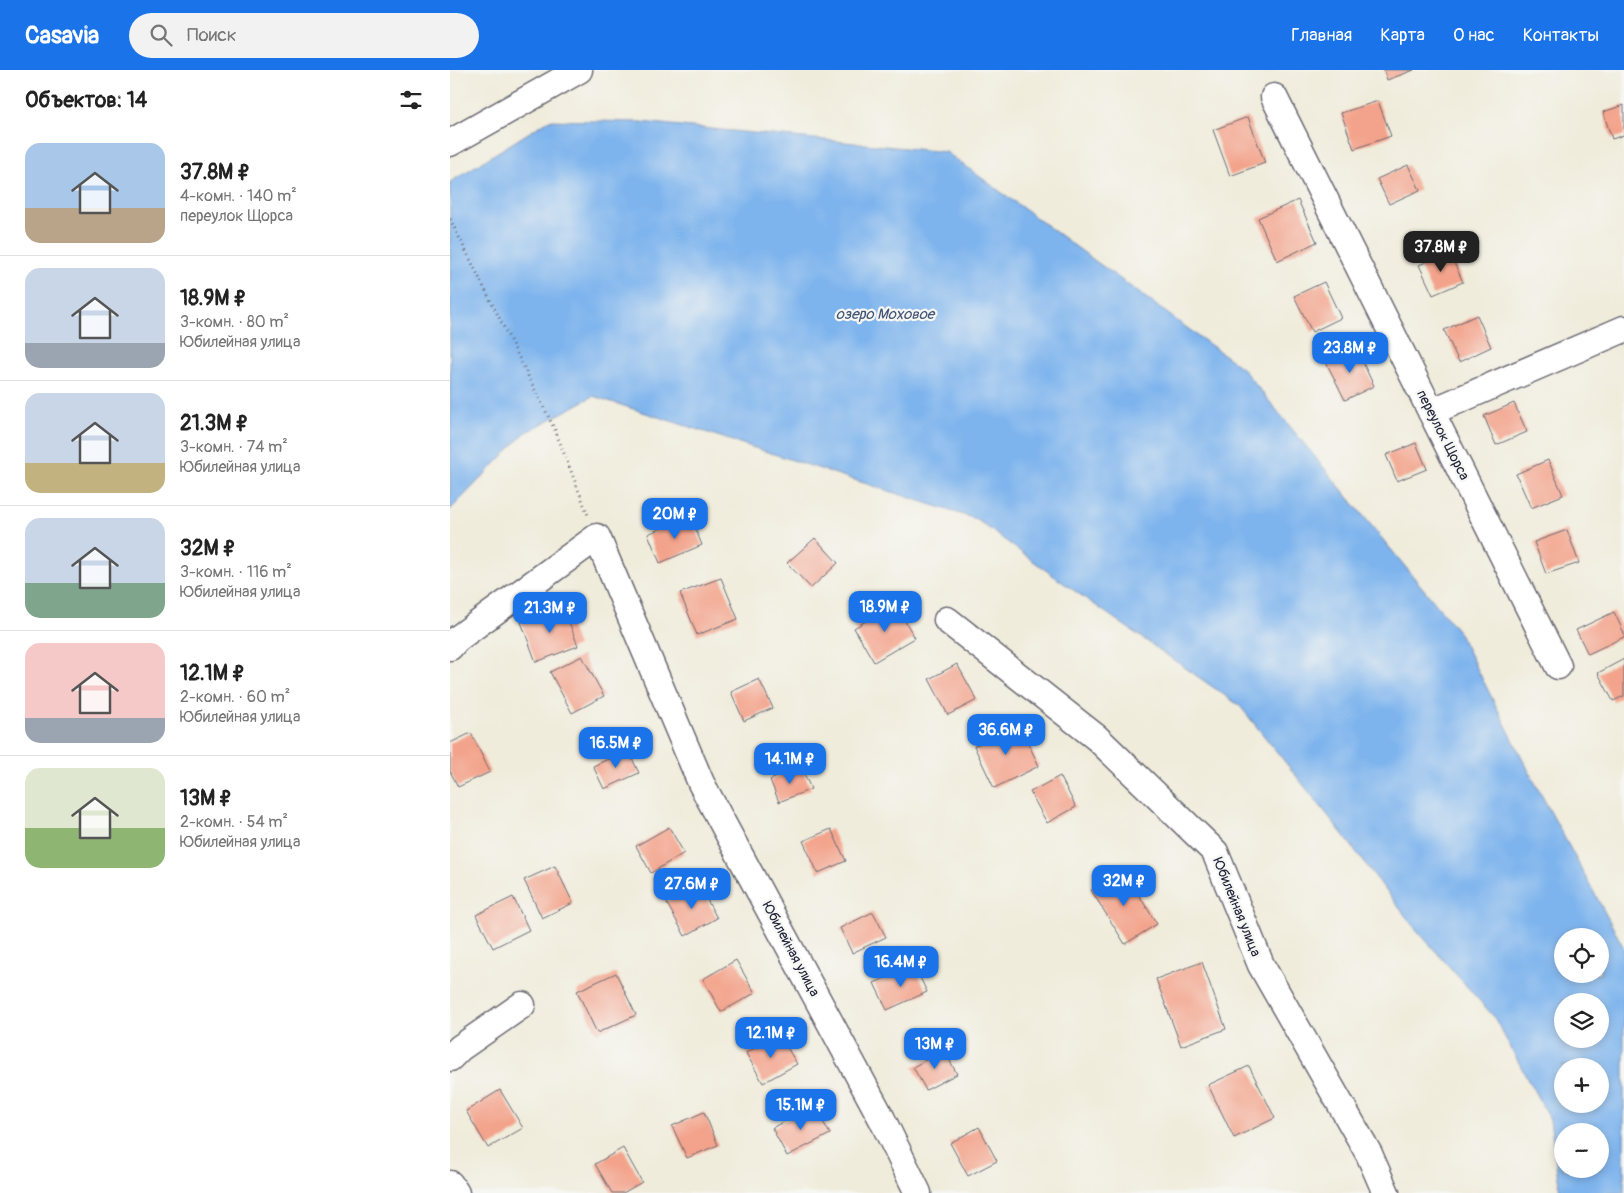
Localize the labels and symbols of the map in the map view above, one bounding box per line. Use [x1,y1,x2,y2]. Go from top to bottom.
pin: 37.8M ₽ [1395,230,1487,273]
water label: озеро Моховое [836,305,936,324]
pin: 23.8M ₽ [1304,332,1396,374]
street label: переулок Щорса [1413,387,1473,483]
pin: 20M ₽ [640,498,710,540]
pin: 18.9M ₽ [839,590,931,633]
pin: 21.3M ₽ [504,592,596,634]
pin: 36.6M ₽ [960,714,1052,756]
pin: 16.5M ₽ [570,726,662,769]
pin: 14.1M ₽ [744,742,836,785]
street label: Юбилейная улица [1209,855,1265,959]
pin: 32M ₽ [1089,864,1159,907]
pin: 27.6M ₽ [646,868,738,910]
street label: Юбилейная улица [759,899,823,999]
pin: 16.4M ₽ [855,946,947,988]
pin: 12.1M ₽ [725,1016,817,1059]
pin: 13M ₽ [900,1028,970,1070]
pin: 15.1M ₽ [755,1088,847,1131]

